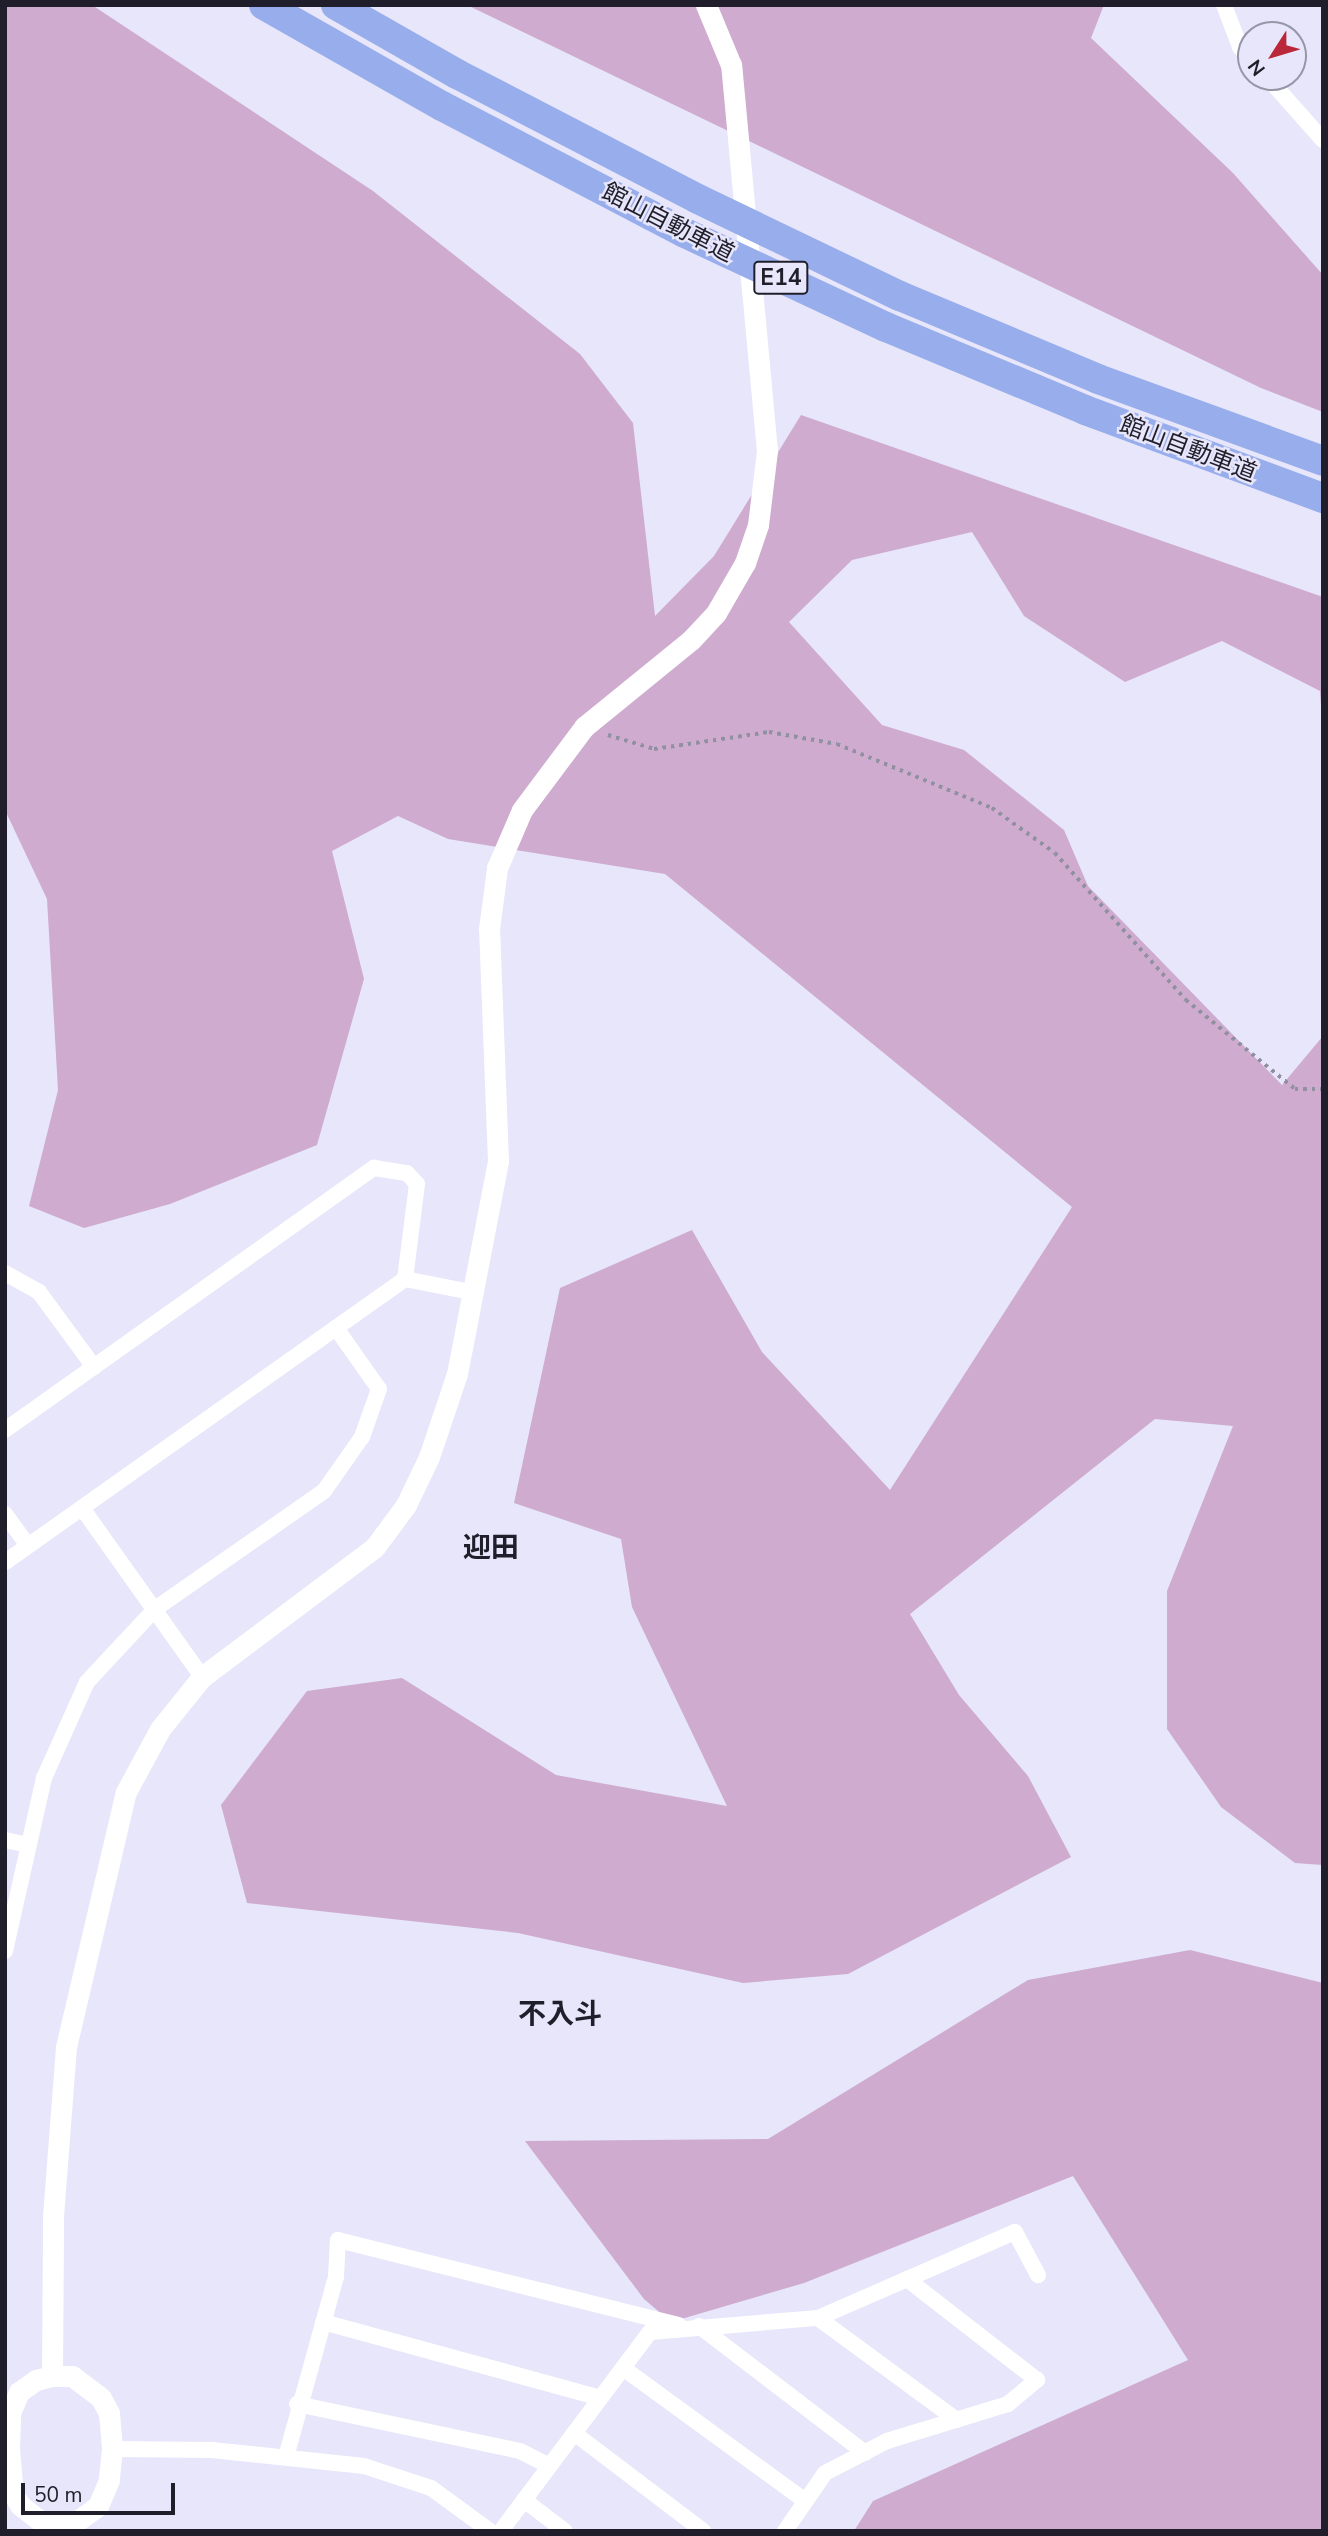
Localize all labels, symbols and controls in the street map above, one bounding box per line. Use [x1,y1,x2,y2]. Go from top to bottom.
north arrow [1237,21,1307,91]
text: N [1242,54,1271,81]
street label: 館山自動車道 [597,177,739,269]
road number: E14 [753,258,809,298]
street label: 館山自動車道 [1116,410,1260,488]
district label: 迎田 [463,1531,519,1565]
district label: 不入斗 [518,1997,602,2031]
scale bar [24,2470,178,2514]
text: 50 m [34,2481,83,2509]

